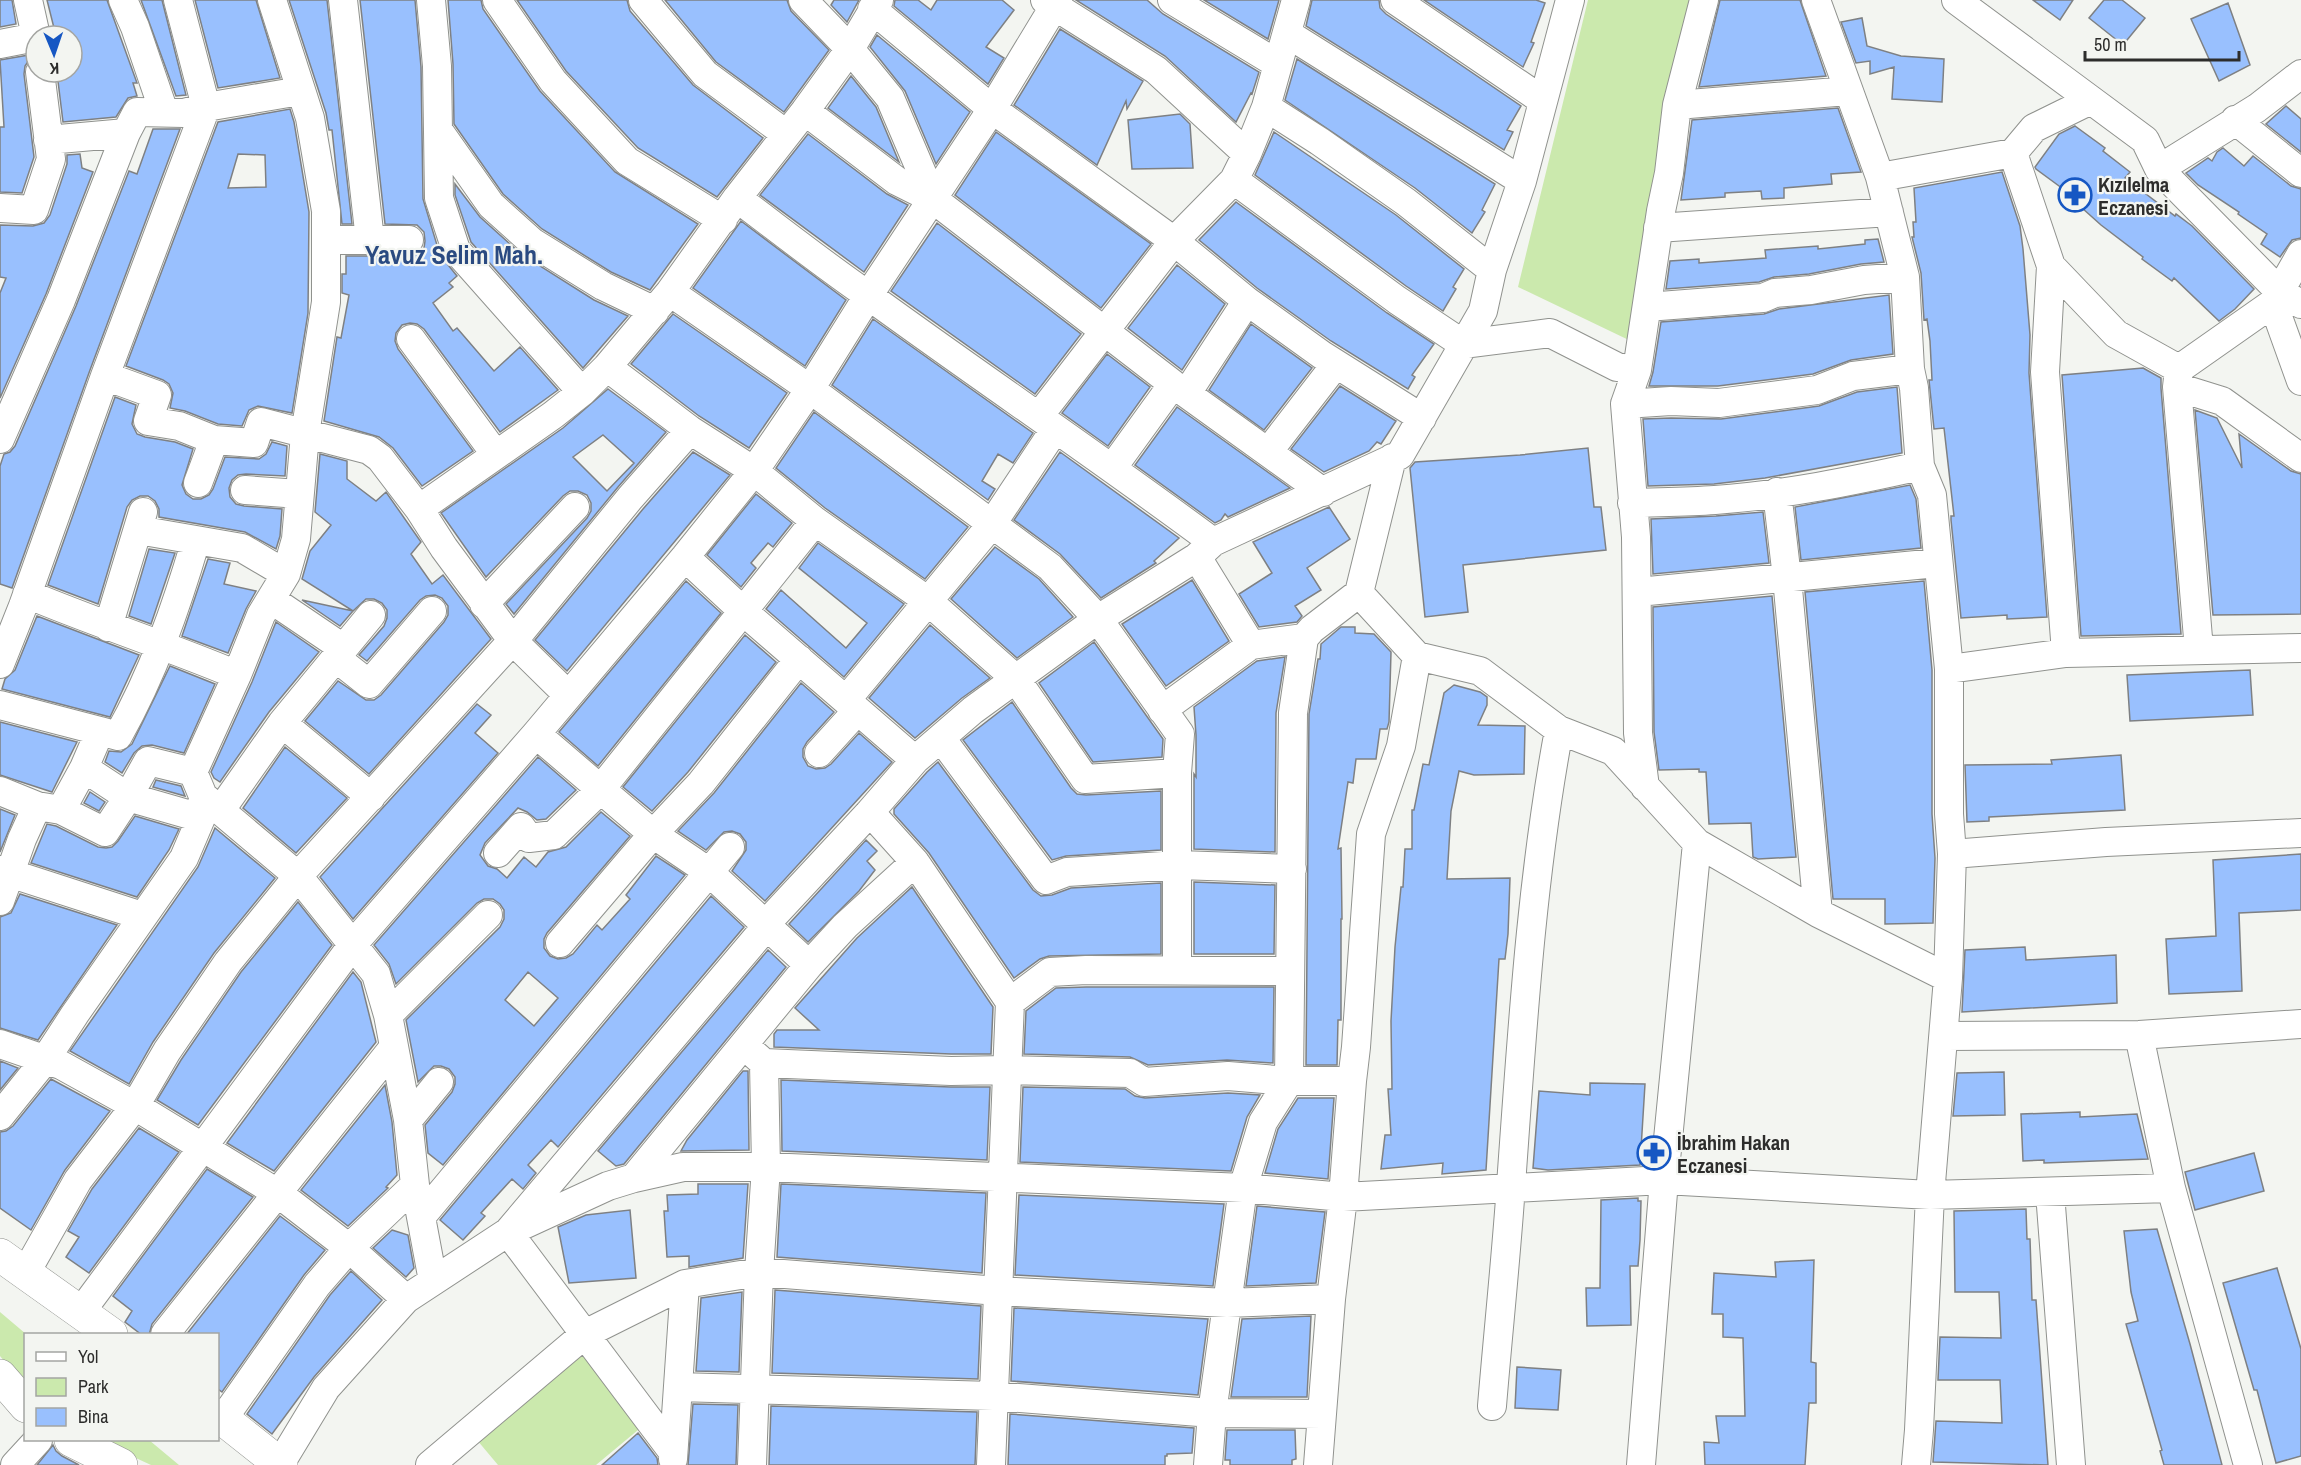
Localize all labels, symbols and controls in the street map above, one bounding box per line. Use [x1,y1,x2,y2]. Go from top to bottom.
north arrow [24,24,84,84]
scale bar [2085,24,2240,62]
text: 50 m [2094,32,2127,57]
text: K [49,58,60,80]
place label: Kızılelma Eczanesi [2098,171,2169,221]
pharmacy icon: Kızılelma Eczanesi [2057,177,2093,213]
district label: Yavuz Selim Mah. [365,237,543,272]
place label: İbrahim Hakan Eczanesi [1677,1129,1790,1179]
pharmacy icon: İbrahim Hakan Eczanesi [1636,1135,1672,1171]
legend [24,1333,219,1441]
text: Yol [78,1344,98,1369]
text: Park [78,1374,109,1399]
text: Bina [78,1404,108,1429]

